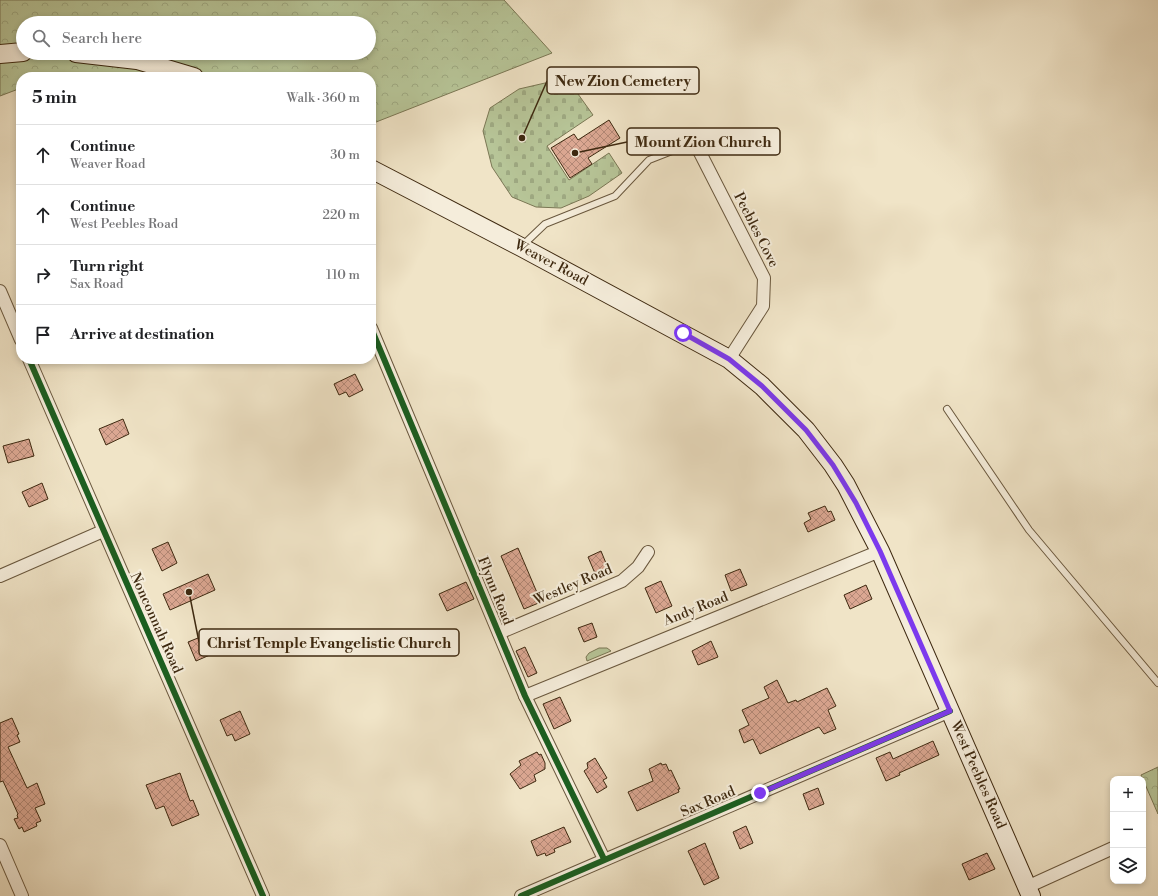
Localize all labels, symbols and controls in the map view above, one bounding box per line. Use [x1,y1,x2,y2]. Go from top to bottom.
search box [16,16,376,60]
icon: search [30,27,52,49]
text: Search here [62,29,142,48]
callout: New Zion Cemetery [547,67,699,94]
text: New Zion Cemetery [555,72,692,91]
text: 5 min [32,87,77,109]
text: Walk · 360 m [287,90,360,106]
callout: Mount Zion Church [627,128,780,155]
text: Mount Zion Church [635,133,772,152]
text: Continue [70,137,135,156]
icon: ahead [32,144,54,166]
text: 30 m [330,147,360,163]
text: Weaver Road [70,156,145,172]
street label: Peebles Cove [729,189,783,271]
text: Continue [70,197,135,216]
icon: ahead [32,204,54,226]
text: 220 m [322,207,360,223]
text: West Peebles Road [70,216,178,232]
street label: Weaver Road [510,236,591,290]
text: Turn right [70,257,144,276]
icon: right [32,264,54,286]
text: 110 m [326,267,360,283]
text: Sax Road [70,276,123,292]
icon: arrive [32,324,54,346]
route start [674,324,692,342]
text: Arrive at destination [70,325,214,344]
street label: Flynn Road [473,554,517,628]
street label: Westley Road [530,560,615,610]
street label: Nonconnah Road [126,570,186,676]
street label: Andy Road [660,588,731,630]
callout: Christ Temple Evangelistic Church [199,629,459,656]
text: Christ Temple Evangelistic Church [207,634,452,653]
street label: West Peebles Road [946,717,1010,832]
map controls [1110,776,1146,884]
button: + [1110,776,1146,812]
street label: Sax Road [678,782,738,822]
route end [751,784,769,802]
button: − [1110,812,1146,848]
button: layers [1110,848,1146,884]

